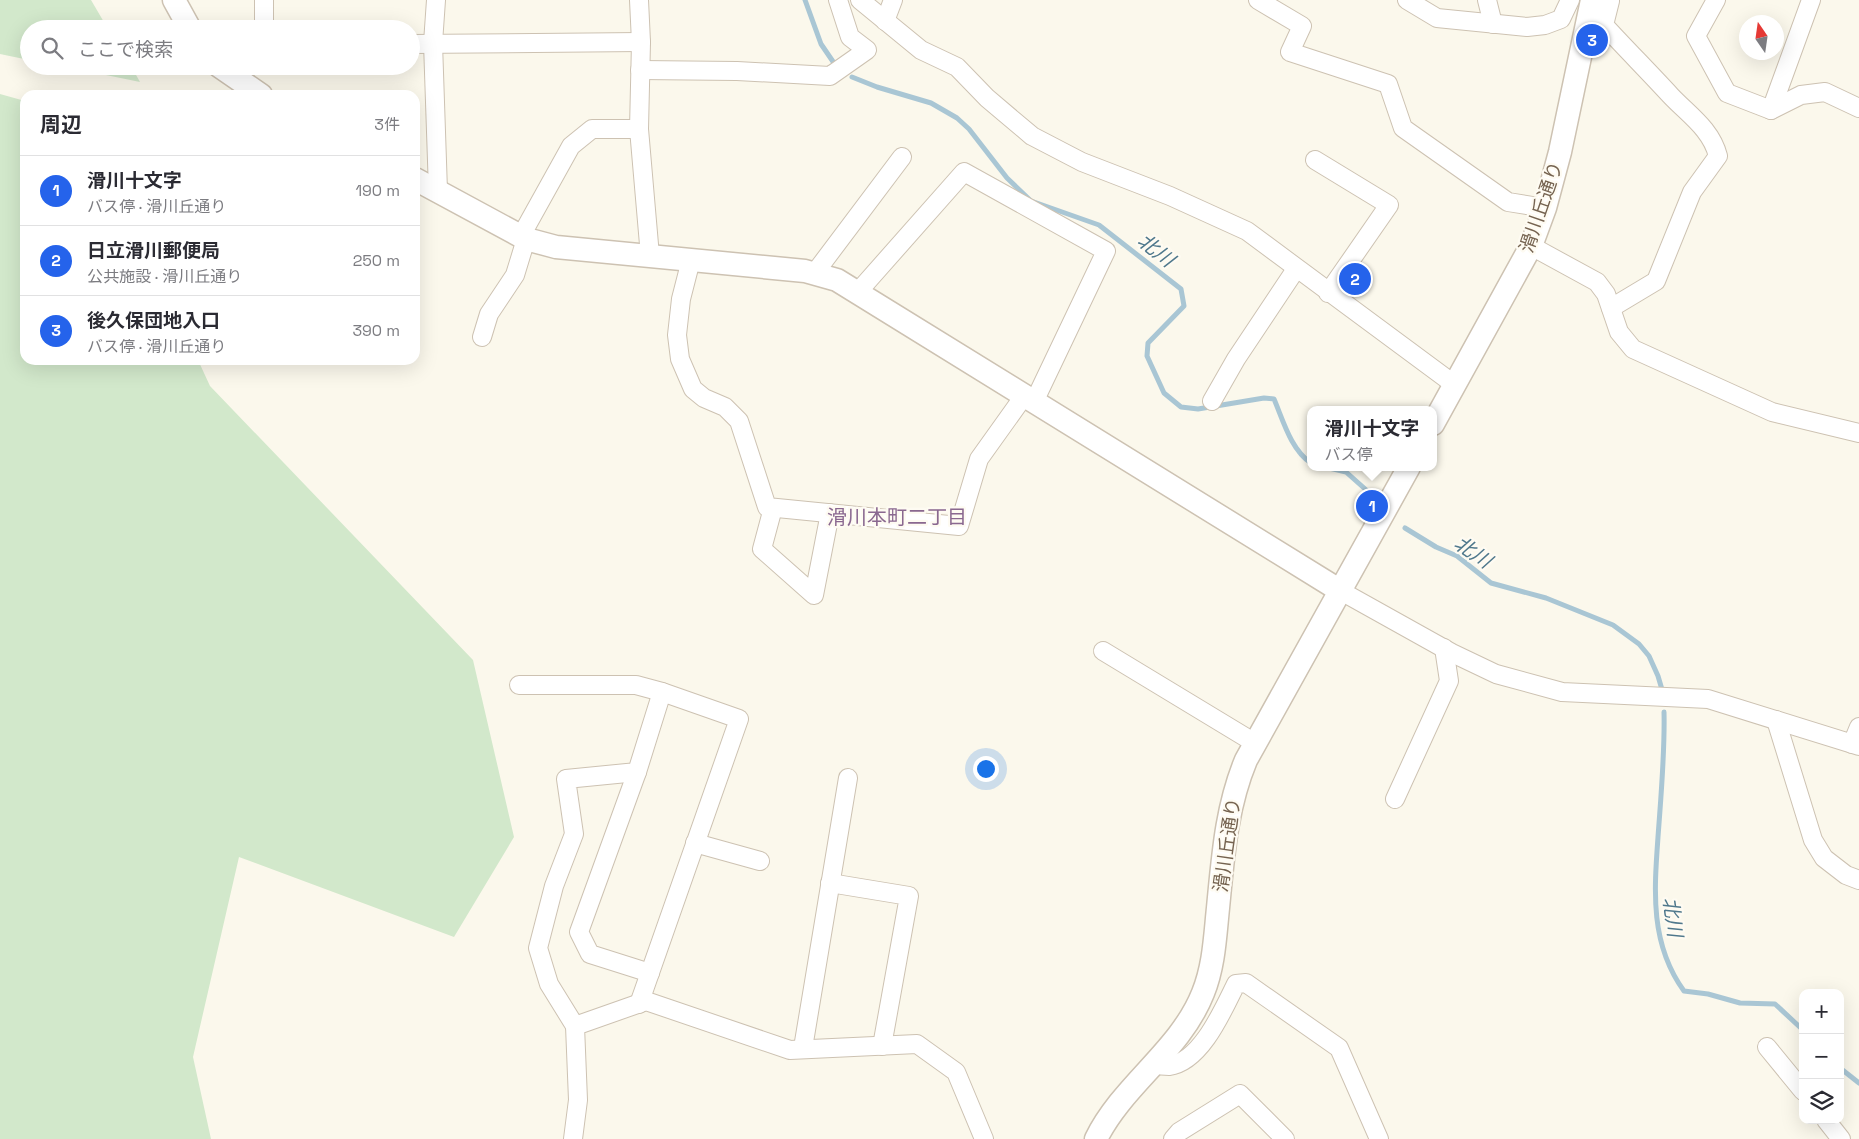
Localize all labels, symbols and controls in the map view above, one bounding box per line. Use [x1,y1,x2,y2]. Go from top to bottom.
north arrow [1739,15,1784,60]
search box [20,20,420,75]
pin: 3 [1576,21,1608,59]
icon: search [38,34,66,62]
text: ここで検索 [78,37,173,62]
text: 周辺 [40,111,82,138]
text: 3件 [374,114,400,135]
street label: 滑川丘通り [1514,158,1568,256]
text: 滑川十文字 [87,168,182,193]
text: 1 [52,180,60,201]
text: 190 m [355,180,400,201]
text: バス停 · 滑川丘通り [87,196,226,217]
water label: 北川 [1132,227,1181,274]
text: 日立滑川郵便局 [87,238,220,263]
text: 2 [51,250,61,271]
text: 250 m [353,250,400,271]
pin: 2 [1339,260,1371,298]
text: 公共施設 · 滑川丘通り [87,266,242,287]
text: 後久保団地入口 [87,308,220,333]
text: 3 [51,320,61,341]
text: 390 m [352,320,400,341]
text: バス停 · 滑川丘通り [87,336,226,357]
popup [1307,406,1437,471]
text: 滑川十文字 [1324,416,1420,441]
text: バス停 [1324,444,1373,465]
pin: 1 [1356,487,1388,525]
district label: 滑川本町二丁目 [827,504,967,530]
water label: 北川 [1449,530,1499,575]
your location [973,756,999,782]
street label: 滑川丘通り [1208,796,1246,894]
water label: 北川 [1657,895,1689,941]
map controls [1799,989,1844,1124]
button: + [1799,989,1844,1034]
button: − [1799,1034,1844,1079]
button: layers [1799,1079,1844,1124]

